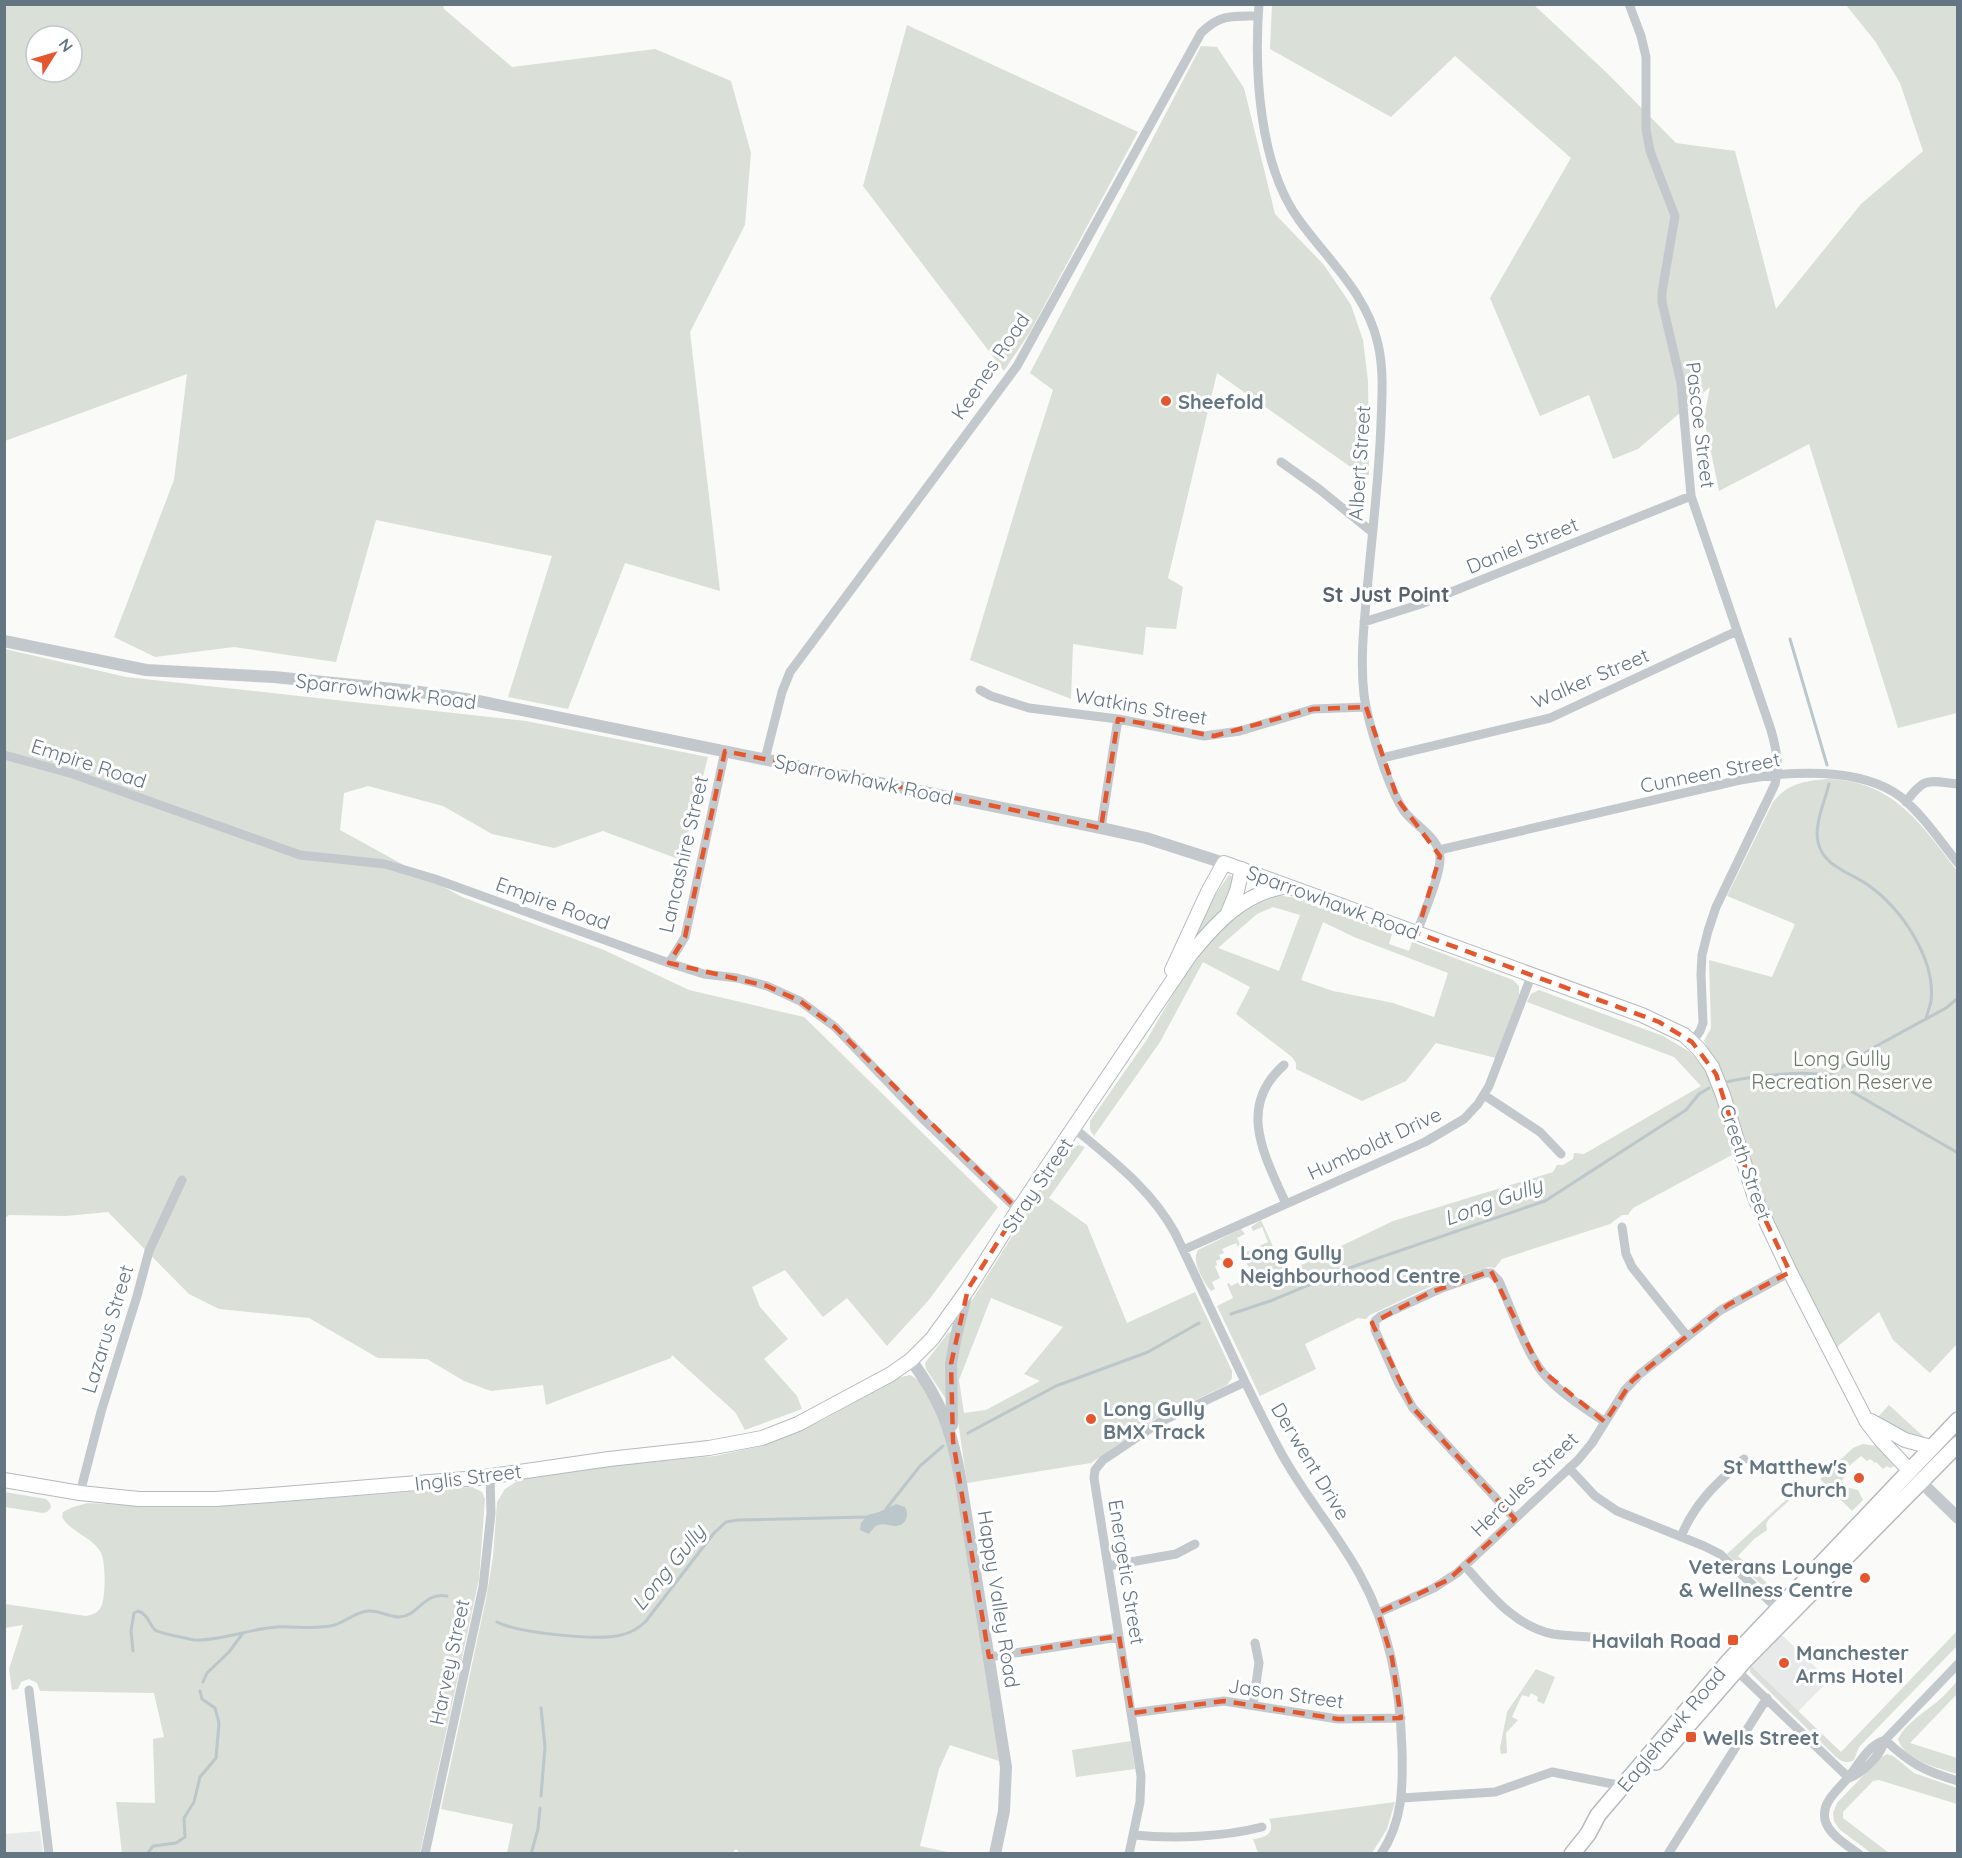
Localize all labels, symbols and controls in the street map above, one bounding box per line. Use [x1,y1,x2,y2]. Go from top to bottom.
north arrow [24,24,84,84]
text: N [54,34,78,56]
street label: Keenes Road [945,308,1035,424]
street label: Pascoe Street [1681,360,1721,490]
place label: Sheefold [1178,389,1264,414]
marker: Sheefold [1159,394,1173,408]
street label: Albert Street [1342,404,1376,522]
street label: Daniel Street [1462,511,1582,579]
district label: St Just Point [1322,581,1450,607]
street label: Walker Street [1527,642,1653,714]
street label: Sparrowhawk Road [294,668,478,714]
street label: Watkins Street [1073,682,1209,730]
street label: Empire Road [28,733,150,793]
street label: Cunneen Street [1638,746,1782,798]
street label: Sparrowhawk Road [773,748,955,810]
street label: Lancashire Street [653,773,713,935]
street label: Sparrowhawk Road [1243,859,1423,945]
street label: Empire Road [493,871,613,935]
park label: Long Gully Recreation Reserve [1751,1046,1933,1094]
street label: Humboldt Drive [1303,1101,1445,1185]
street label: Creeth Street [1714,1101,1778,1224]
street label: Stray Street [996,1133,1078,1237]
water label: Long Gully [1440,1171,1547,1231]
place label: Long Gully Neighbourhood Centre [1240,1240,1460,1288]
marker: Long Gully Neighbourhood Centre [1221,1256,1235,1270]
street label: Lazarus Street [76,1262,138,1396]
place label: Long Gully BMX Track [1103,1396,1205,1444]
street label: Derwent Drive [1266,1398,1356,1524]
marker: Long Gully BMX Track [1084,1412,1098,1426]
street label: Hercules Street [1465,1426,1583,1542]
place label: St Matthew's Church [1723,1454,1847,1502]
street label: Inglis Street [413,1458,523,1496]
marker: St Matthew's Church [1852,1471,1866,1485]
street label: Energetic Street [1103,1498,1151,1647]
street label: Happy Valley Road [973,1508,1025,1690]
water label: Long Gully [626,1518,711,1615]
place label: Veterans Lounge & Wellness Centre [1679,1554,1853,1602]
marker: Veterans Lounge & Wellness Centre [1858,1571,1872,1585]
street label: Harvey Street [423,1596,475,1727]
place label: Havilah Road [1592,1628,1721,1653]
marker: Havilah Road [1726,1633,1740,1647]
place label: Manchester Arms Hotel [1796,1640,1909,1688]
marker: Manchester Arms Hotel [1777,1656,1791,1670]
street label: Eaglehawk Road [1611,1661,1731,1797]
street label: Jason Street [1226,1673,1346,1714]
place label: Wells Street [1703,1725,1820,1750]
marker: Wells Street [1684,1730,1698,1744]

